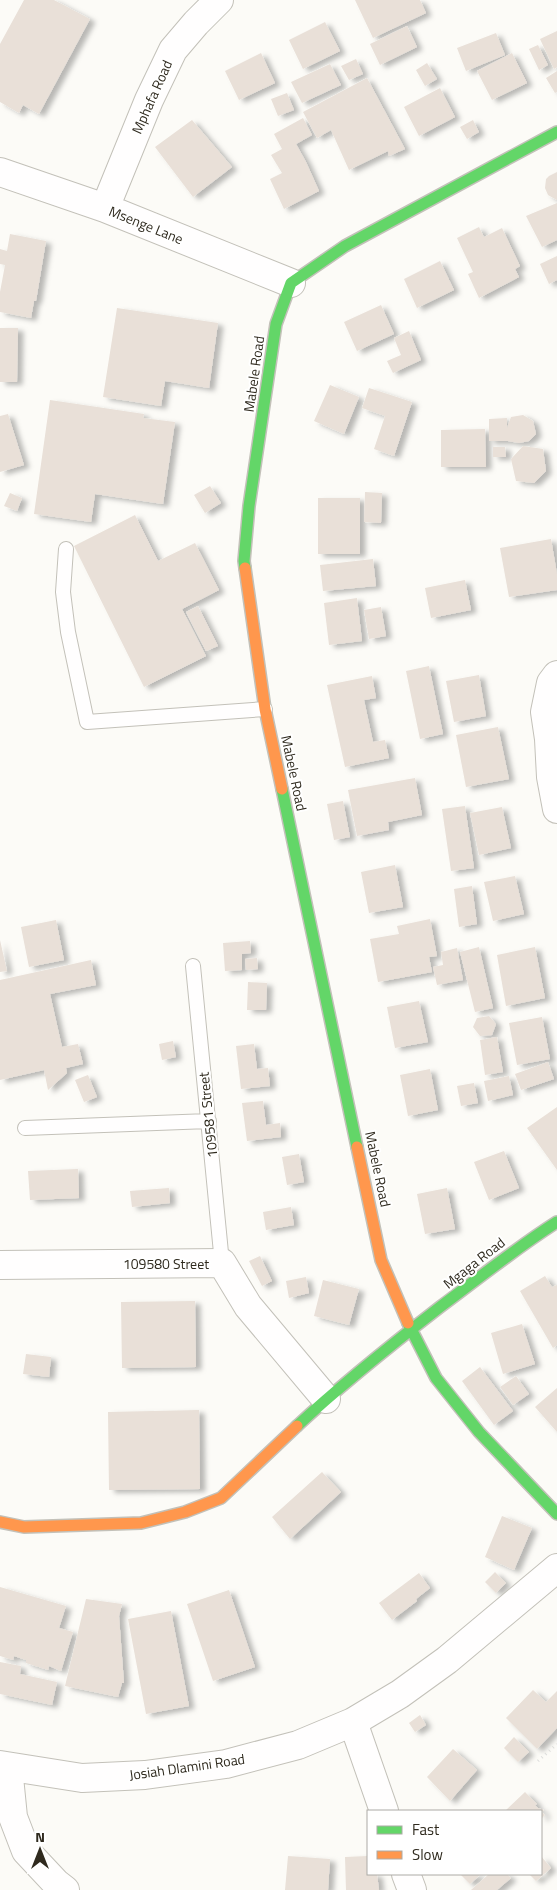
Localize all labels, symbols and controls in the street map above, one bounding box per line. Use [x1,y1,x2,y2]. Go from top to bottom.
street label: Mphafa Road [126,57,177,137]
street label: Msenge Lane [106,200,187,249]
street label: Mabele Road [238,334,269,413]
street label: Mabele Road [276,733,313,813]
street label: 109581 Street [193,1071,222,1159]
street label: Mabele Road [360,1129,397,1209]
street label: Mgaga Road [438,1232,509,1293]
street label: 109580 Street [123,1253,209,1274]
street label: Josiah Dlamini Road [128,1748,246,1785]
legend [367,1810,542,1875]
text: Fast [412,1818,440,1841]
north arrow [15,1825,65,1875]
text: N [35,1826,45,1847]
text: Slow [412,1843,443,1866]

